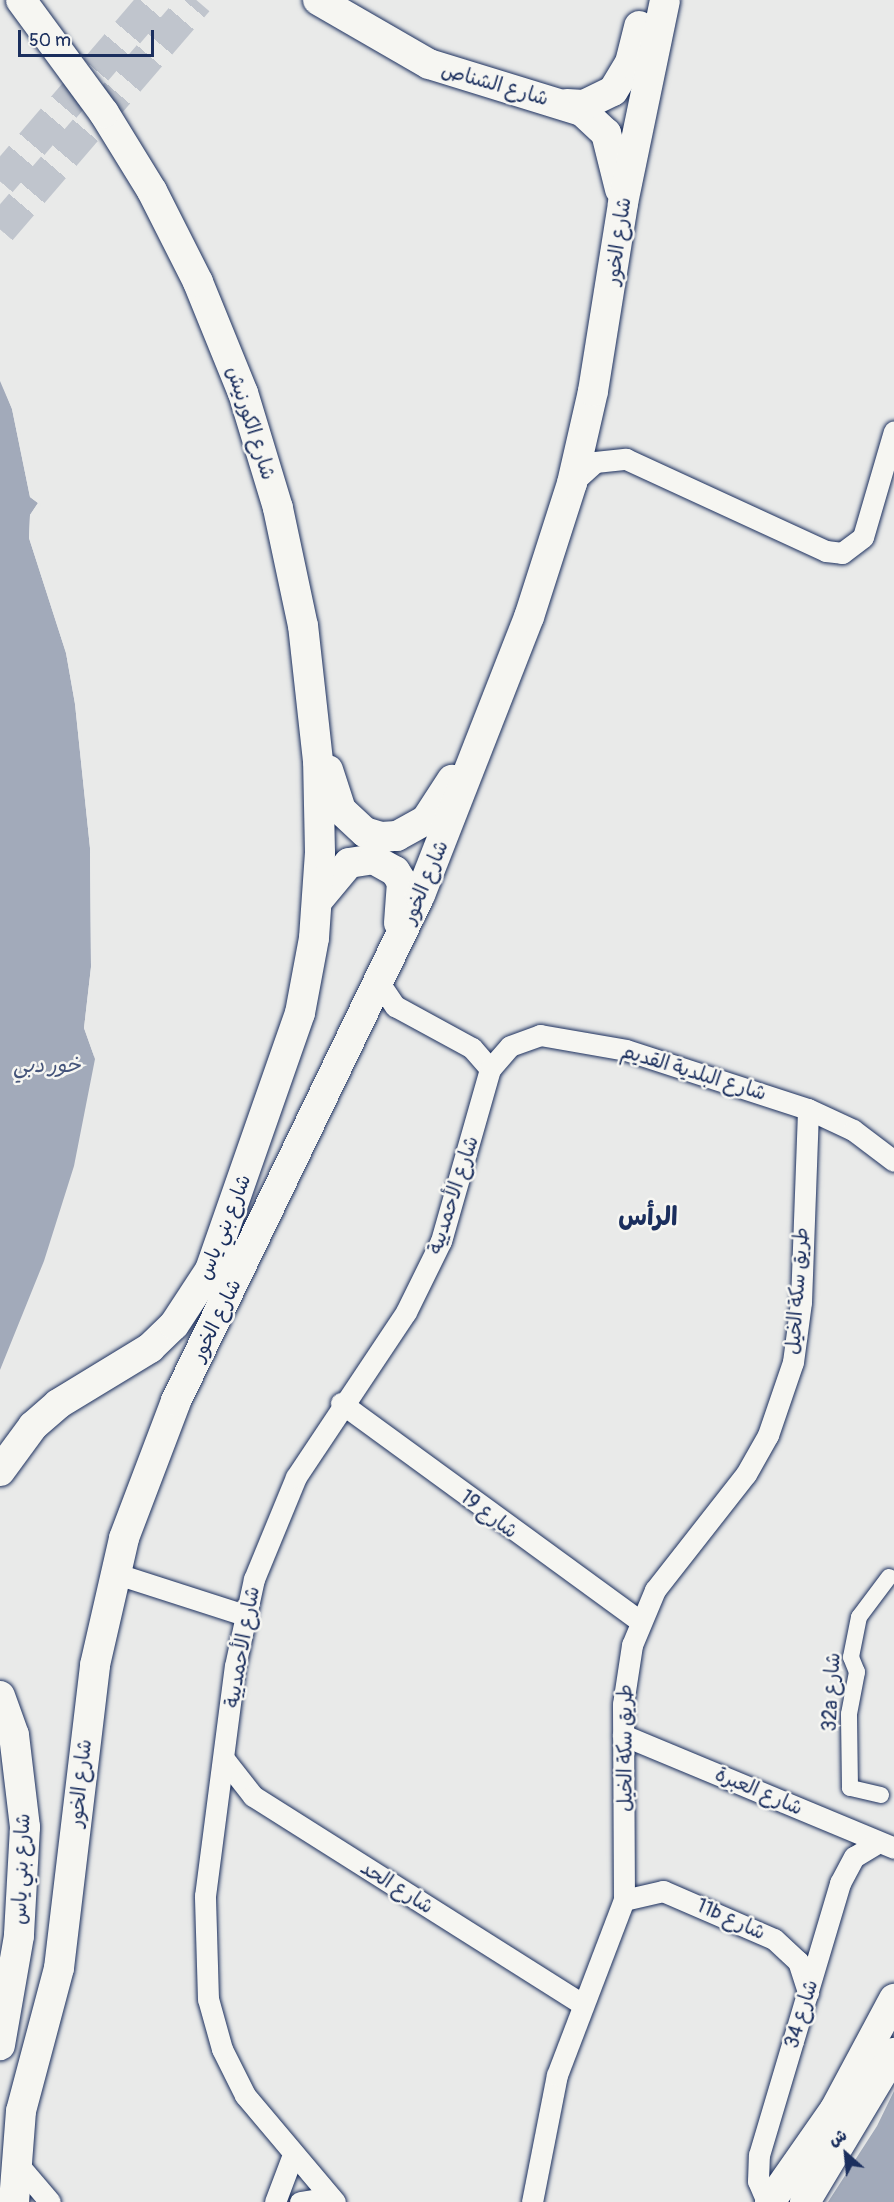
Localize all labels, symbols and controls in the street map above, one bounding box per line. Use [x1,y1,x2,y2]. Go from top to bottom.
scale bar [21,18,158,56]
text: 50 m [29,29,71,52]
street label: شارع الشناص [439,57,551,111]
street label: شارع الخور [600,196,636,286]
street label: شارع الكورنيش [221,363,281,483]
street label: شارع الخور [397,837,453,927]
street label: شارع البلدية القديم [619,1039,769,1105]
water label: خور دبي [13,1053,81,1079]
street label: شارع الأحمديية [423,1133,483,1257]
street label: شارع بني ياس [192,1171,256,1283]
district label: الرأس [618,1202,678,1234]
street label: طريق سكة الخيل [781,1226,813,1356]
street label: شارع الخور [186,1275,246,1365]
street label: شارع 19 [456,1485,522,1543]
street label: شارع الأحمديية [220,1585,264,1709]
street label: 32a شارع [817,1652,845,1732]
street label: طريق سكة الخيل [613,1684,637,1812]
street label: شارع الخور [63,1738,97,1828]
street label: شارع العبرة [712,1762,806,1820]
street label: شارع بني ياس [7,1813,35,1925]
street label: شارع الحد [356,1855,438,1919]
street label: 11b شارع [693,1893,769,1945]
street label: شارع 34 [779,1977,823,2051]
north arrow [816,2124,876,2184]
text: ش [825,2125,850,2151]

